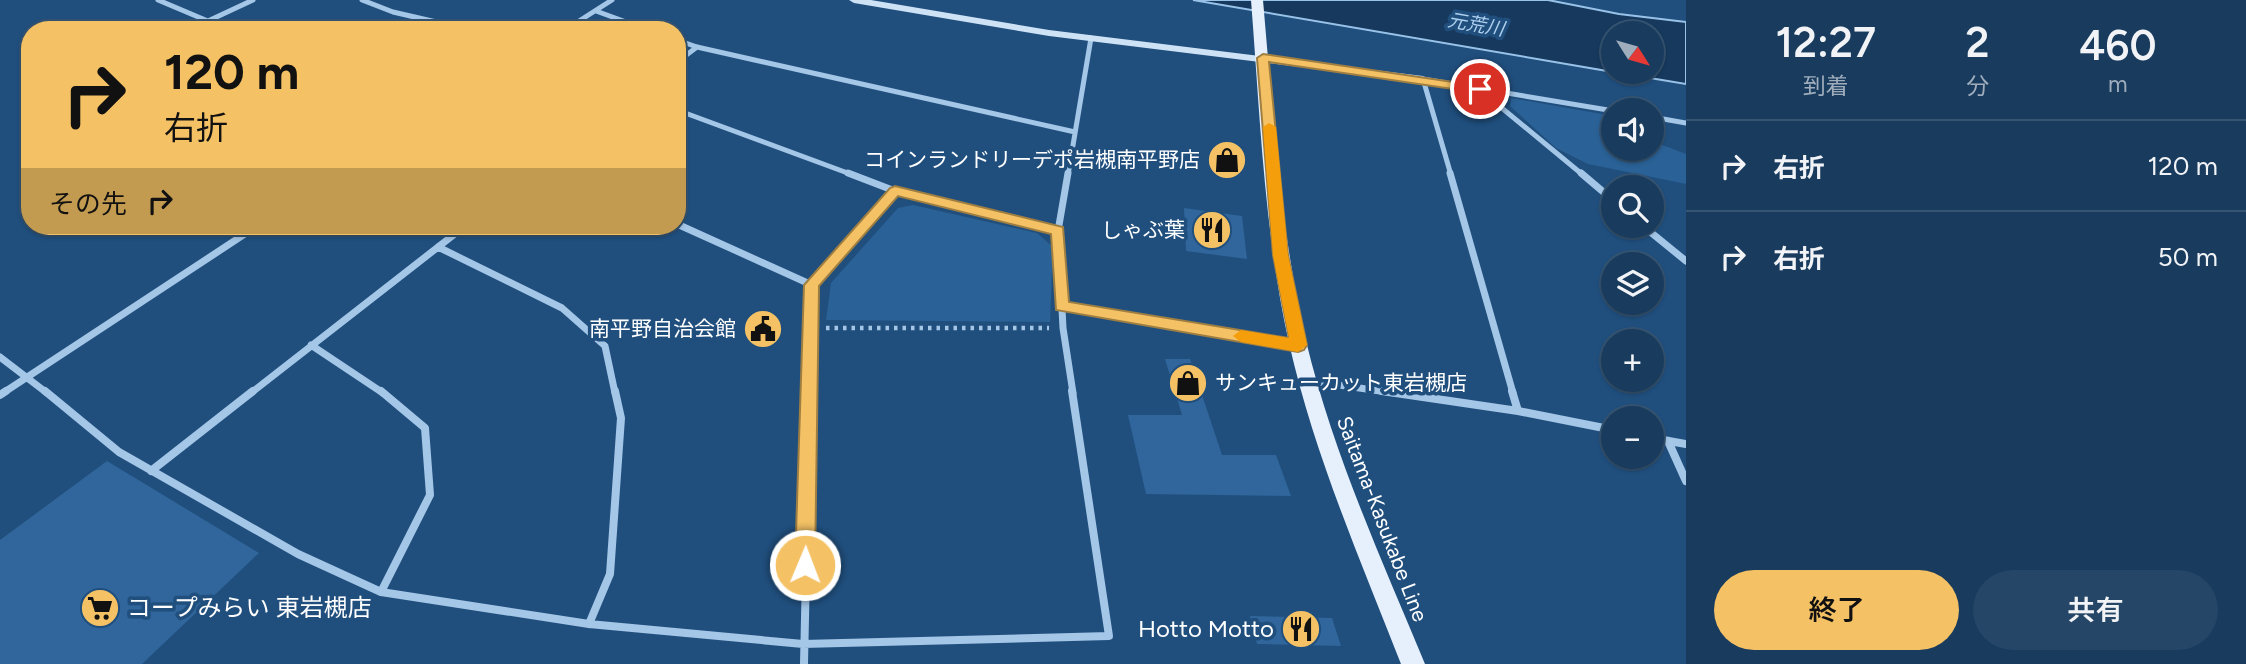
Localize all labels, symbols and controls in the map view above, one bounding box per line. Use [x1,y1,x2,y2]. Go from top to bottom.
water label: 元荒川 [1446,8,1508,41]
text: 12:27 [1776,17,1876,68]
text: 2 [1965,17,1989,68]
text: 460 [2079,20,2157,71]
north arrow [1601,21,1664,84]
map controls [1601,21,1664,469]
text: 120 m [164,42,299,101]
icon: right [49,49,140,140]
pin [1450,59,1510,119]
icon: arrive [1461,70,1499,108]
text: m [2108,70,2128,98]
text: 到着 [1803,72,1849,100]
text: 分 [1966,72,1989,100]
button: sound [1601,98,1664,161]
text: 右折 [164,109,228,147]
shop icon: コインランドリーデポ岩槻南平野店 [1206,139,1248,181]
place label: コインランドリーデポ岩槻南平野店 [864,147,1200,172]
icon: right [1714,147,1752,185]
text: 120 m [2148,150,2218,182]
text: 右折 [1773,152,1825,184]
button: search [1601,175,1664,238]
icon: right [141,182,179,220]
text: その先 [49,188,127,220]
restaurant icon: しゃぶ葉 [1191,209,1233,251]
place label: しゃぶ葉 [1101,217,1185,242]
icon: right [1714,238,1752,276]
text: 50 m [2158,241,2218,273]
text: 右折 [1773,243,1825,275]
button: layers [1601,252,1664,315]
public building icon: 南平野自治会館 [742,308,784,350]
place label: 南平野自治会館 [589,316,736,341]
button: + [1601,329,1664,392]
shop icon: サンキューカット東岩槻店 [1167,362,1209,404]
place label: サンキューカット東岩槻店 [1215,370,1467,395]
button: − [1601,406,1664,469]
street label: Saitama-Kasukabe Line [1332,413,1433,625]
position arrow [768,528,842,602]
button: 終了 [1714,570,1959,650]
button: 共有 [1973,570,2218,650]
supermarket icon: コープみらい 東岩槻店 [79,587,121,629]
place label: コープみらい 東岩槻店 [127,593,372,622]
restaurant icon: Hotto Motto [1280,608,1322,650]
place label: Hotto Motto [1138,614,1274,643]

